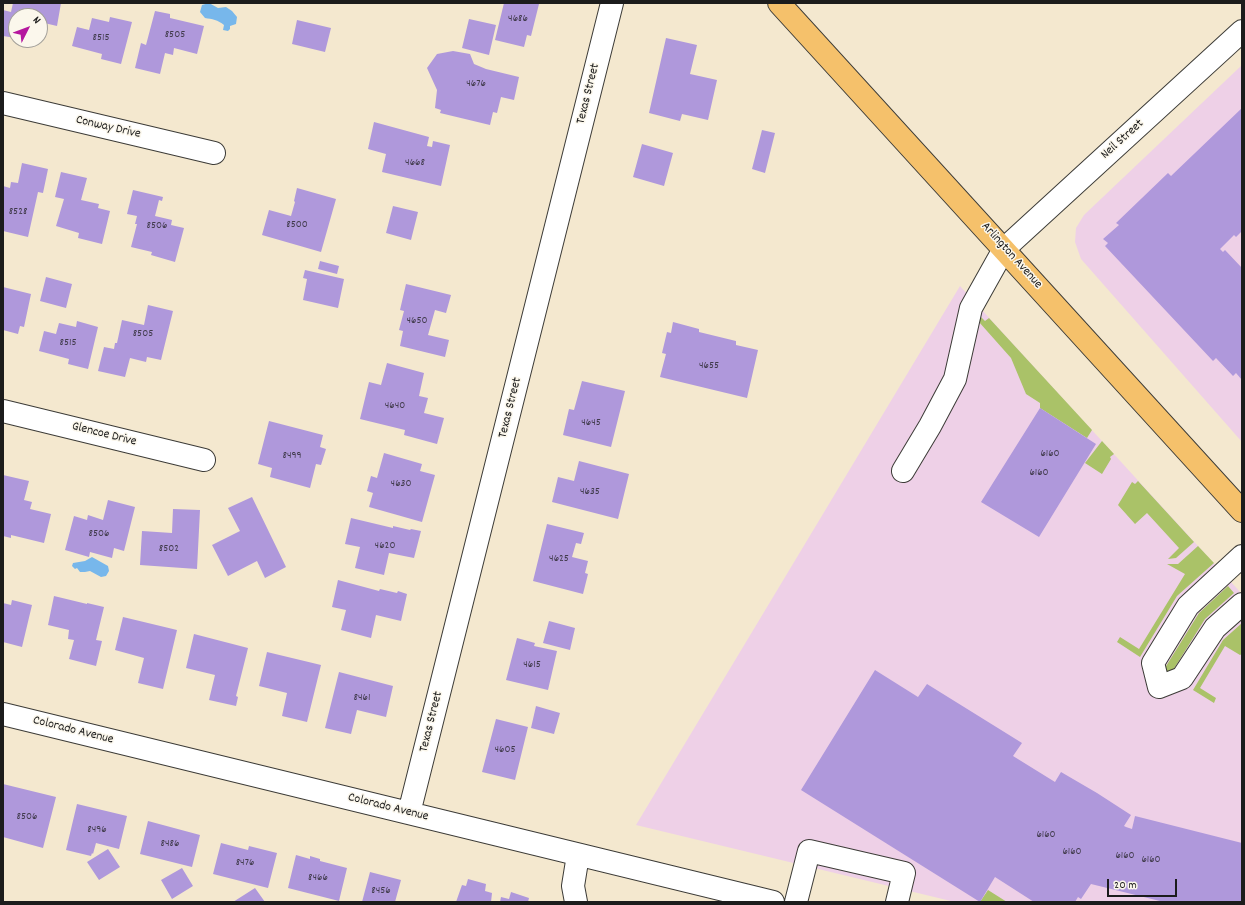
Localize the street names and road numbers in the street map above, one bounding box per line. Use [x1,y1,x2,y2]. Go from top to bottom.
street label: Texas Street [574,62,604,126]
street label: Conway Drive [74,113,142,143]
street label: Neil Street [1098,117,1148,163]
street label: Arlington Avenue [977,219,1045,293]
street label: Texas Street [496,376,526,440]
street label: Glencoe Drive [70,419,138,451]
street label: Texas Street [417,690,447,754]
street label: Colorado Avenue [31,713,115,749]
street label: Colorado Avenue [346,790,430,826]

